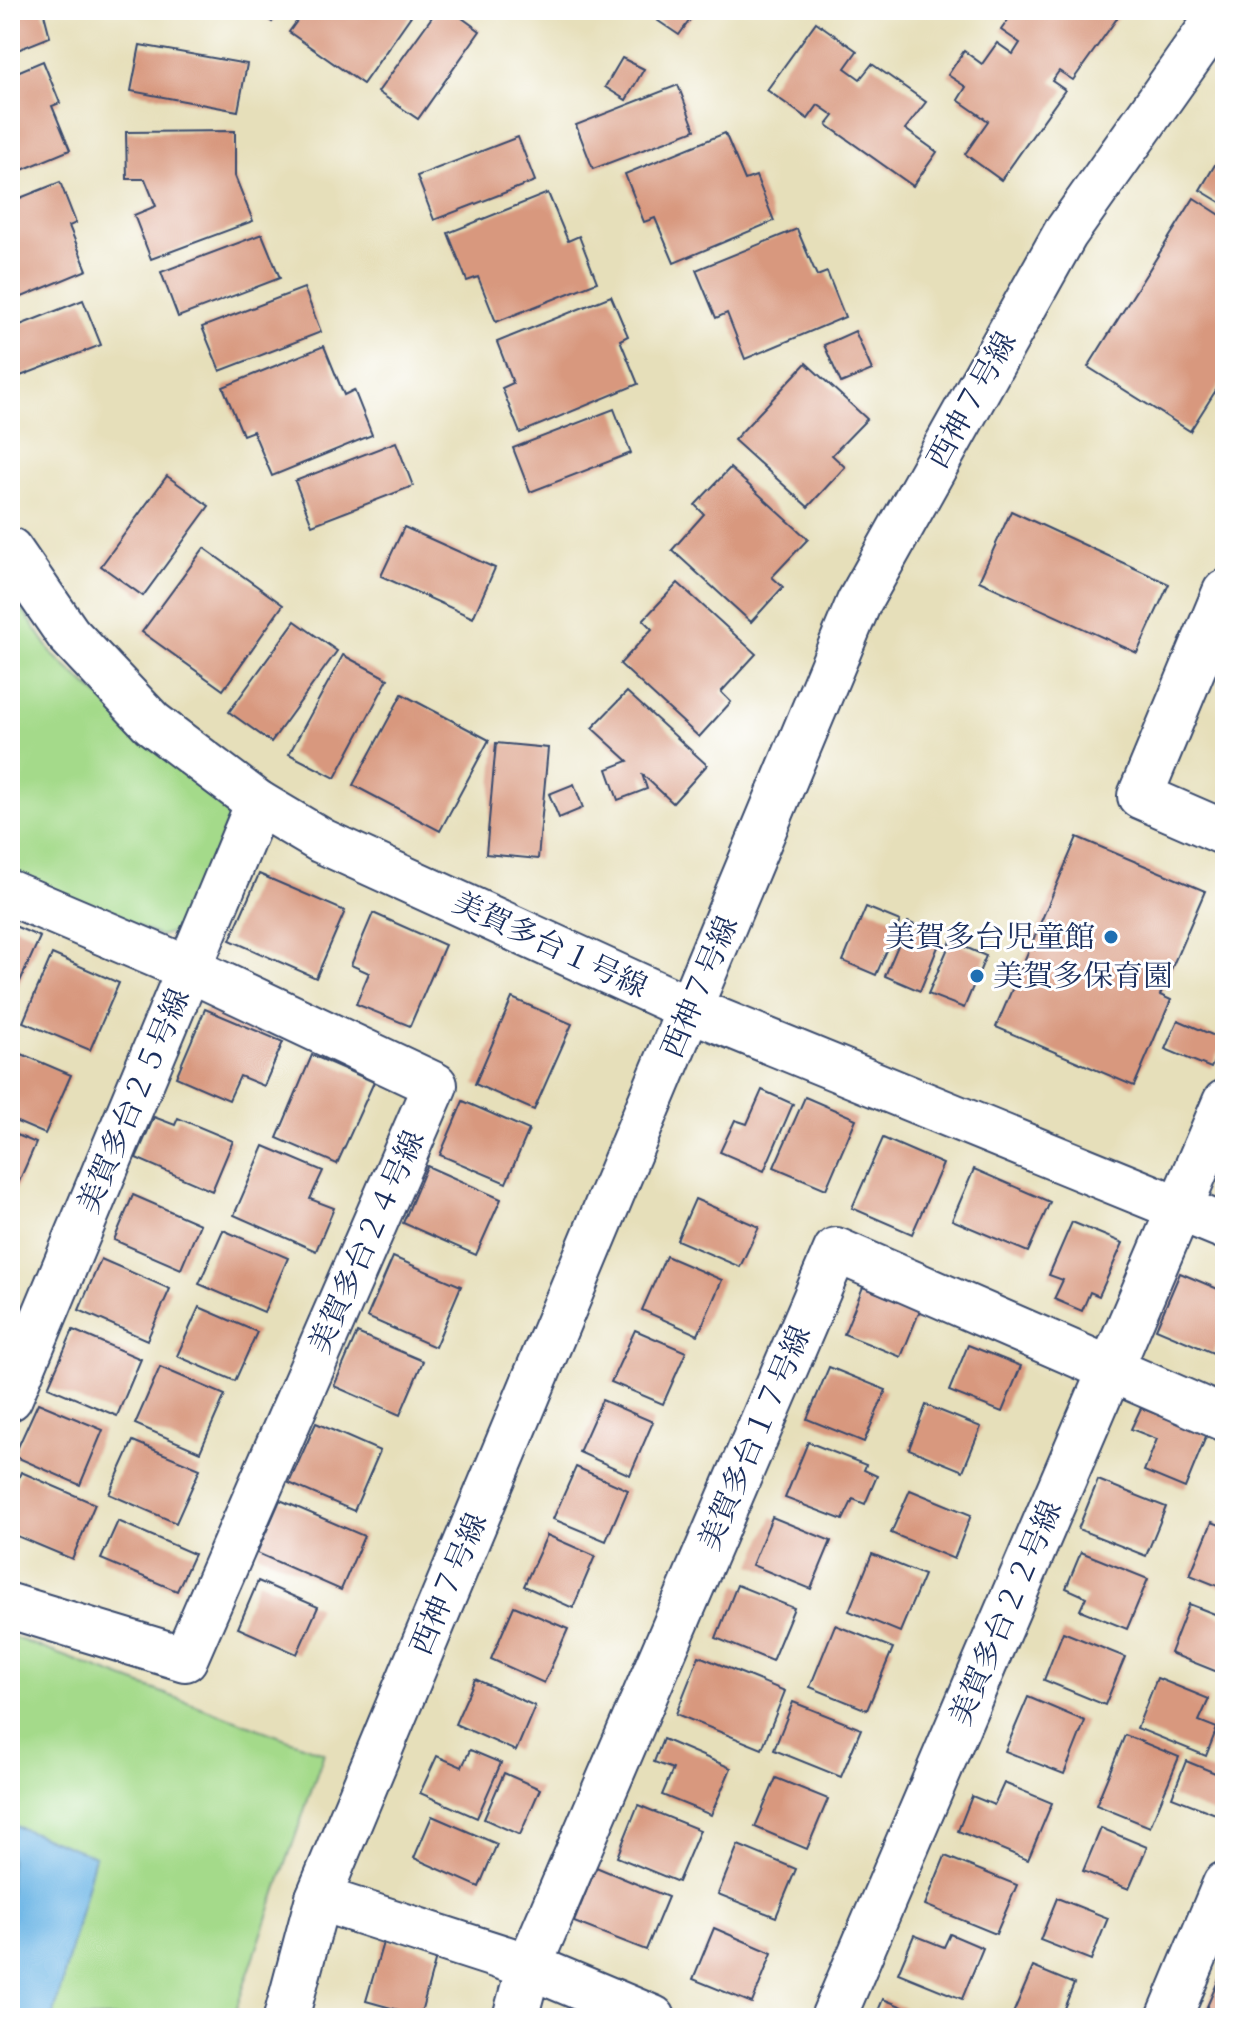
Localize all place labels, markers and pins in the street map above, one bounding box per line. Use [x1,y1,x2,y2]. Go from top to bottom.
place label: 美賀多台児童館 [885,917,1095,958]
marker: 美賀多台児童館 [1102,928,1120,946]
place label: 美賀多保育園 [993,956,1173,997]
marker: 美賀多保育園 [968,967,986,985]

